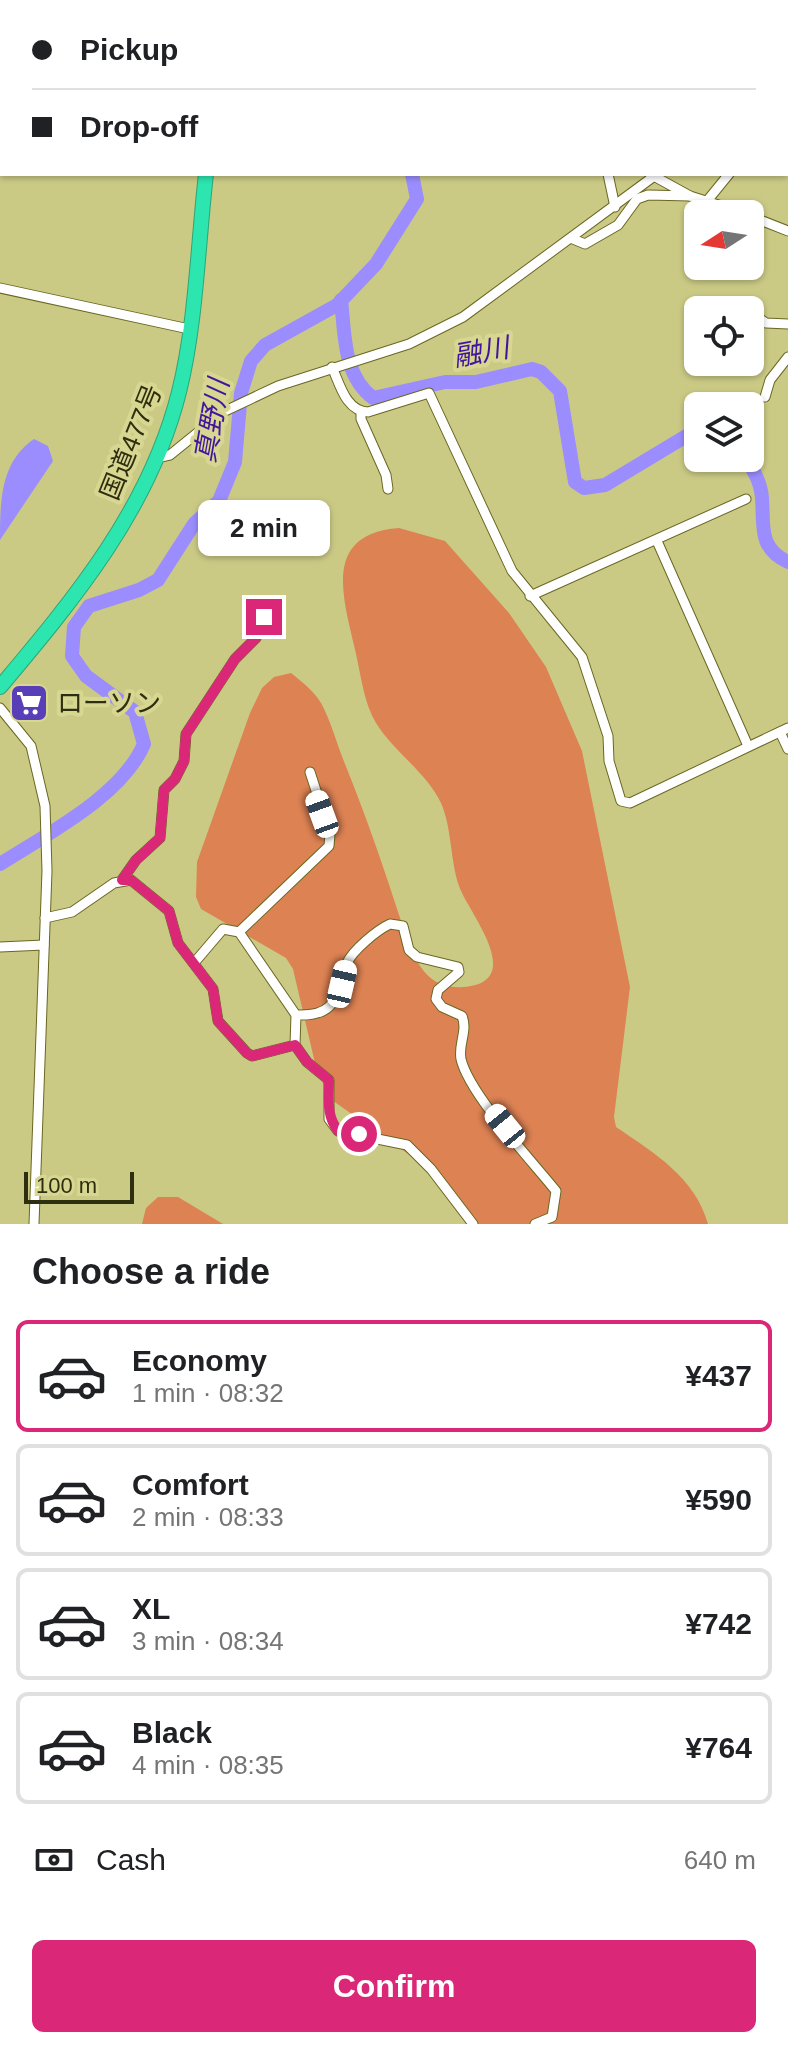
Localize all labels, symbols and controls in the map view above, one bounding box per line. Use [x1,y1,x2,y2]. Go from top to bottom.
text: Pickup [80,33,178,66]
text: Drop-off [80,110,198,143]
north arrow [684,200,764,280]
map controls [684,200,764,472]
button: locate [684,296,764,376]
water label: 融川 [451,331,514,372]
water label: 真野川 [189,374,235,465]
street label: 国道477号 [94,380,168,504]
button: layers [684,392,764,472]
callout: 2 min [198,501,330,557]
text: 2 min [230,513,298,543]
route end [246,599,282,635]
supermarket icon: ローソン [8,682,50,724]
place label: ローソン [57,688,161,718]
car [303,787,341,841]
car [325,958,359,1010]
car [481,1100,529,1152]
route start [341,1116,377,1152]
scale bar [24,1168,134,1204]
text: 100 m [36,1173,97,1198]
text: Choose a ride [32,1251,270,1292]
icon: car [36,1340,108,1412]
text: Economy [132,1344,267,1377]
text: ¥437 [685,1359,752,1392]
text: 1 min · 08:32 [132,1378,284,1408]
icon: car [36,1464,108,1536]
text: Comfort [132,1468,249,1501]
text: ¥590 [685,1483,752,1516]
text: 2 min · 08:33 [132,1502,284,1532]
icon: car [36,1588,108,1660]
text: XL [132,1592,170,1625]
text: ¥742 [685,1607,752,1640]
text: 3 min · 08:34 [132,1626,284,1656]
icon: car [36,1712,108,1784]
text: Black [132,1716,212,1749]
text: ¥764 [685,1731,752,1764]
text: 4 min · 08:35 [132,1750,284,1780]
icon: cash [32,1838,76,1882]
text: Cash [96,1843,166,1876]
text: 640 m [684,1845,756,1875]
button: Confirm [32,1940,756,2032]

